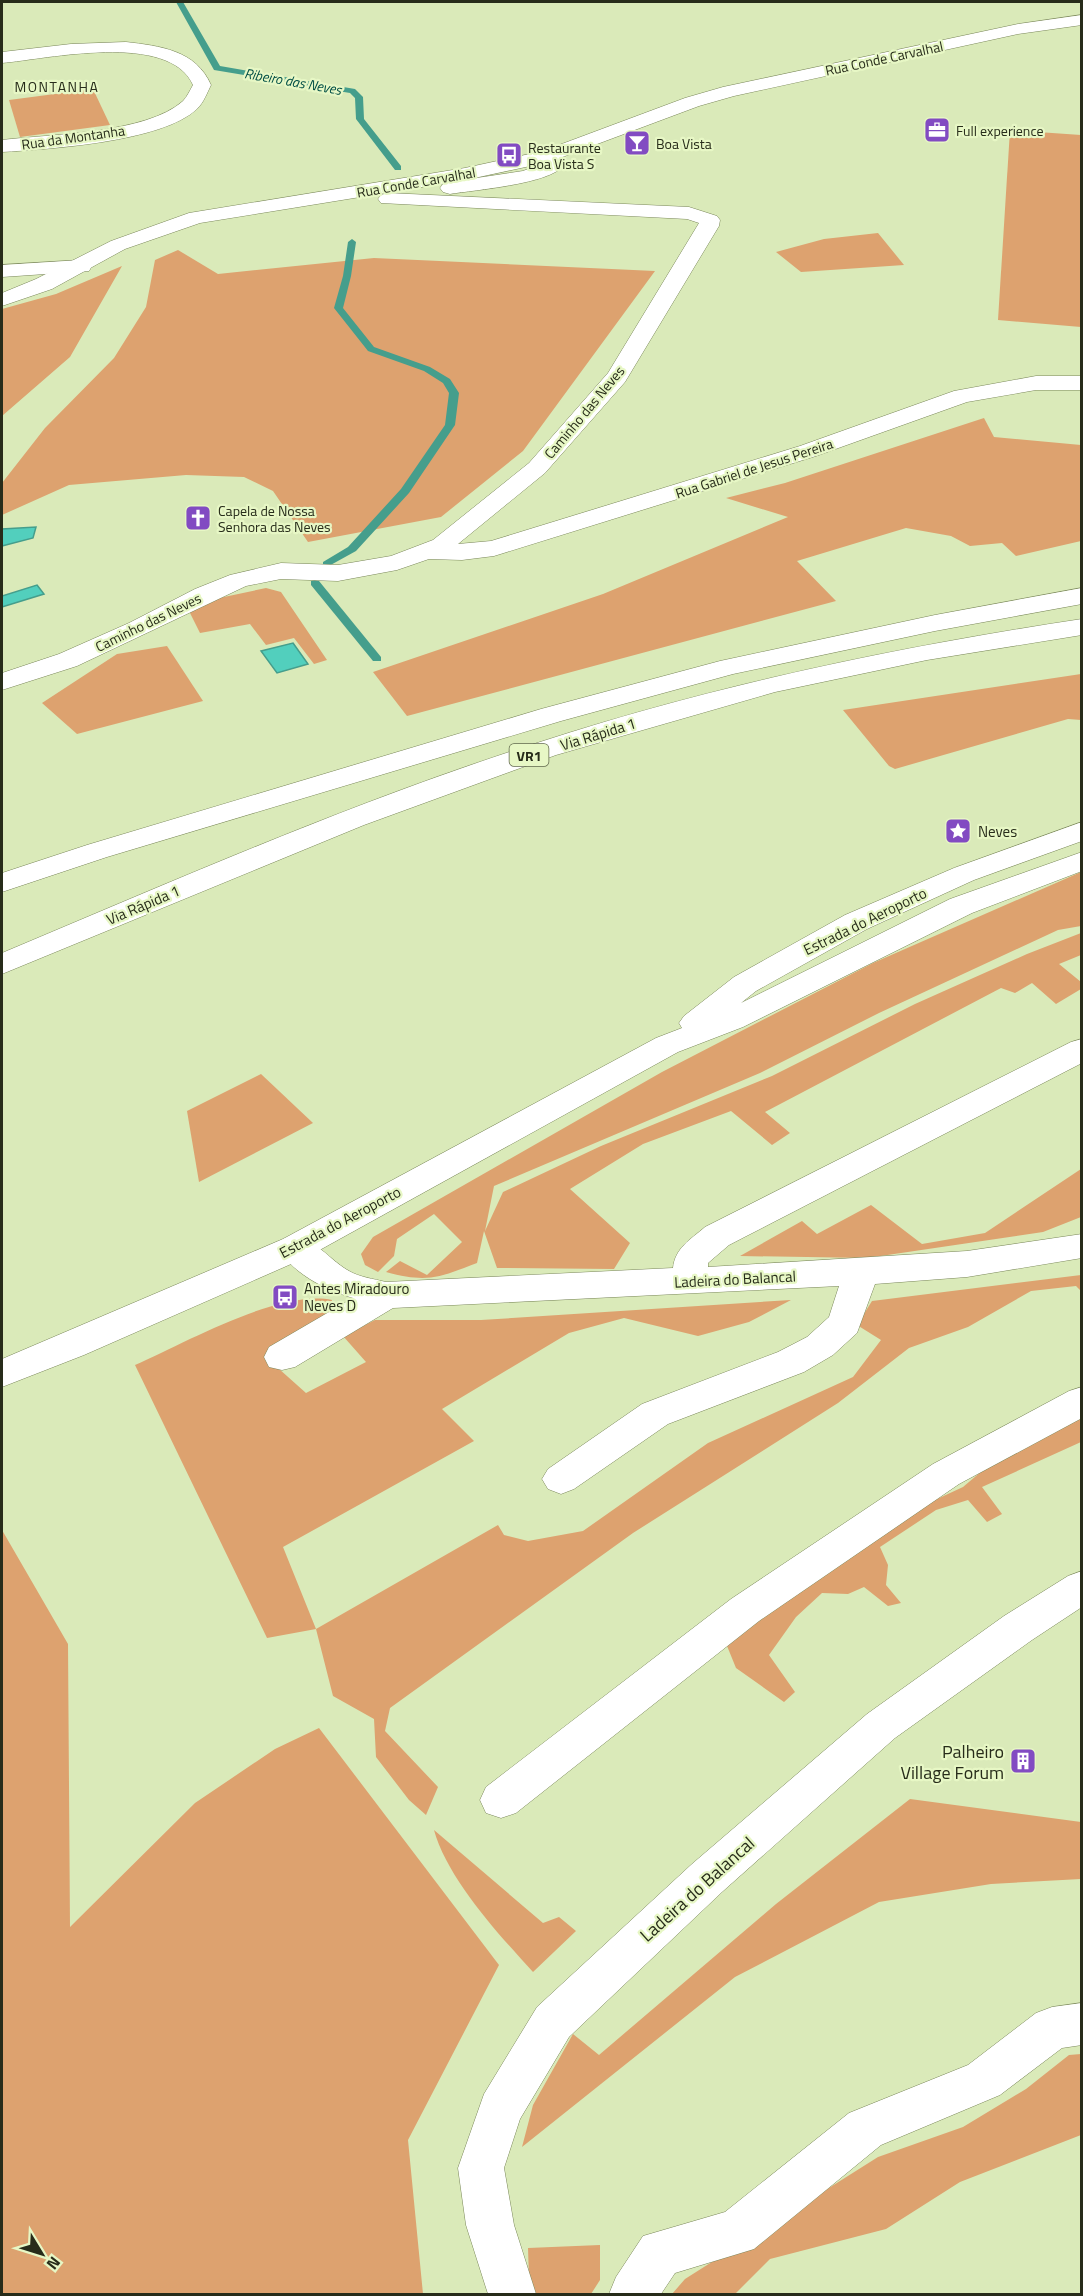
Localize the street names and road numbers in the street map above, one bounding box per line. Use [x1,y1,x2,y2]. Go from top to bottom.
street label: Rua Conde Carvalhal [823,35,945,81]
street label: Rua da Montanha [20,119,126,155]
street label: Rua Conde Carvalhal [355,161,477,203]
street label: Caminho das Neves [539,361,629,463]
street label: Rua Gabriel de Jesus Pereira [673,433,835,503]
street label: Caminho das Neves [92,587,204,657]
street label: Via Rápida 1 [557,712,639,756]
road number: VR1 [510,744,548,766]
street label: Via Rápida 1 [103,879,183,931]
street label: Estrada do Aeroporto [799,881,931,961]
street label: Estrada do Aeroporto [275,1180,405,1264]
street label: Ladeira do Balancal [673,1264,797,1294]
street label: Ladeira do Balancal [634,1830,760,1948]

